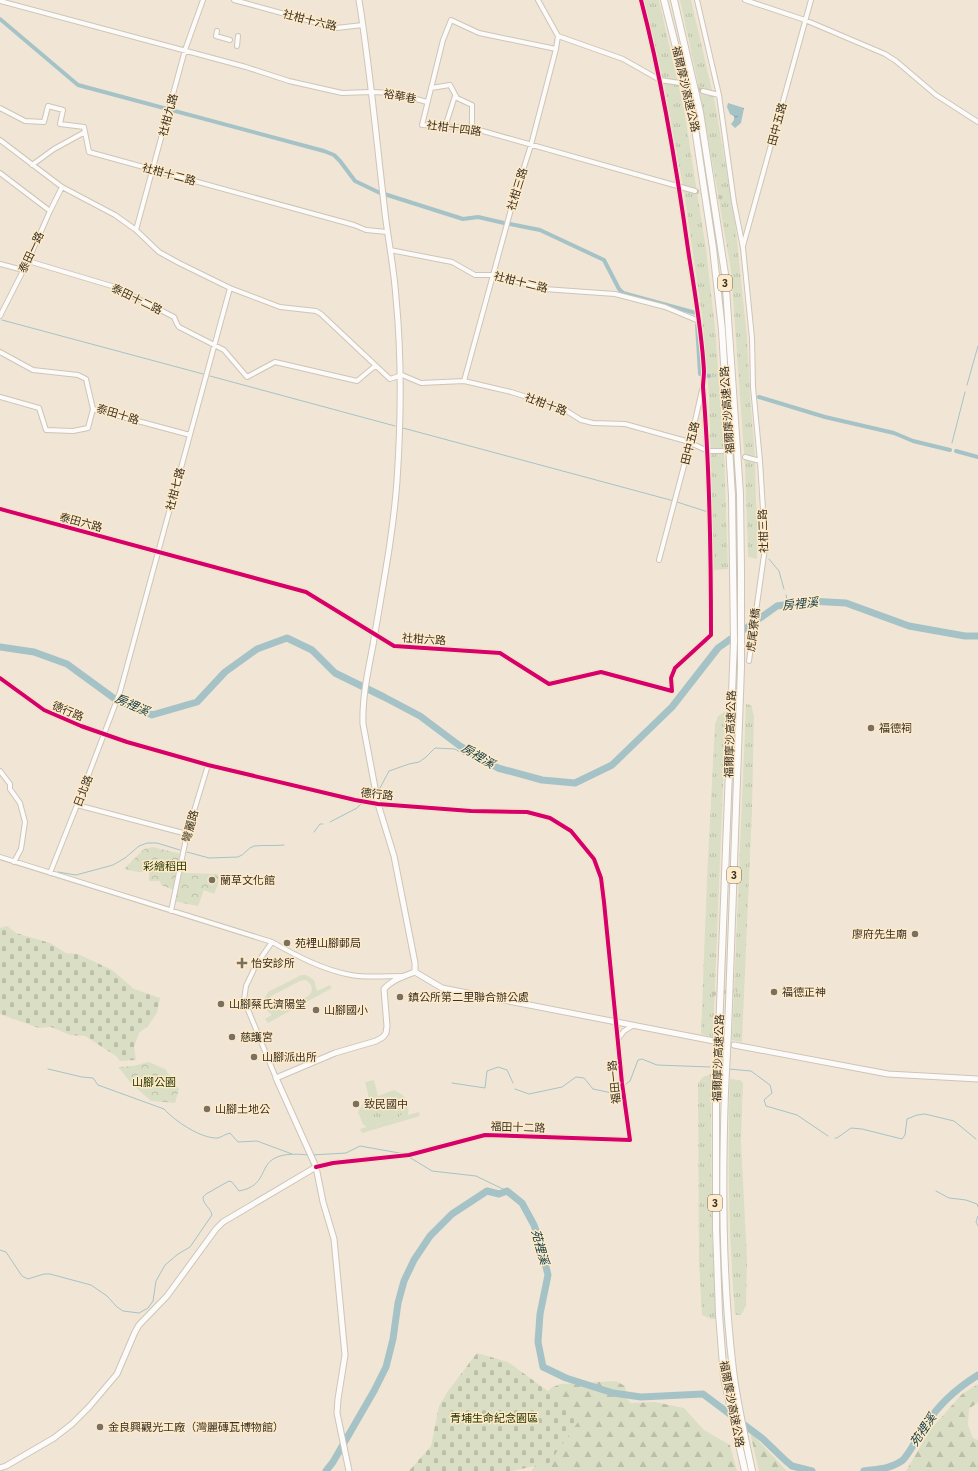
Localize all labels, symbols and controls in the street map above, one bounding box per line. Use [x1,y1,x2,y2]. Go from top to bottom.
street label: 社柑十六路 [282,7,338,33]
street label: 福爾摩沙高速公路 [669,45,703,133]
street label: 裕華巷 [383,86,417,106]
street label: 社柑九路 [156,92,180,138]
street label: 田中五路 [765,101,789,147]
street label: 社柑十四路 [426,118,482,138]
street label: 社柑十二路 [141,160,197,188]
street label: 社柑三路 [504,166,530,212]
street label: 泰田一路 [15,229,47,275]
street label: 社柑十二路 [493,269,549,295]
road number: 3 [718,275,732,291]
street label: 泰田十二路 [109,281,165,317]
street label: 福爾摩沙高速公路 [717,366,737,454]
street label: 社柑十路 [523,390,569,418]
street label: 泰田十路 [95,401,141,427]
street label: 田中五路 [678,420,702,466]
street label: 社柑七路 [163,466,187,512]
street label: 社柑三路 [755,509,771,553]
street label: 泰田六路 [58,510,104,534]
water label: 房裡溪 [781,594,821,613]
street label: 虎尾寮橋 [743,607,763,653]
street label: 社柑六路 [402,630,446,648]
water label: 房裡溪 [113,690,154,720]
street label: 福爾摩沙高速公路 [721,690,739,778]
street label: 德行路 [50,698,86,724]
place label: 福德祠 [879,721,912,735]
marker: 福德祠 [866,723,876,733]
water label: 房裡溪 [459,740,499,772]
street label: 日北路 [71,773,95,809]
street label: 德行路 [360,785,394,803]
street label: 彎麗路 [179,808,201,844]
park label: 彩繪稻田 [143,859,187,873]
road number: 3 [727,867,741,883]
place label: 蘭草文化館 [220,873,275,887]
marker: 蘭草文化館 [207,875,217,885]
place label: 廖府先生廟 [852,927,907,941]
marker: 廖府先生廟 [910,929,920,939]
place label: 苑裡山腳郵局 [295,936,361,950]
marker: 苑裡山腳郵局 [282,938,292,948]
place label: 怡安診所 [251,956,295,970]
marker: 怡安診所 [236,957,248,969]
place label: 福德正神 [782,985,826,999]
marker: 福德正神 [769,987,779,997]
place label: 鎮公所第二里聯合辦公處 [408,990,529,1004]
marker: 鎮公所第二里聯合辦公處 [395,992,405,1002]
place label: 山腳蔡氏濟陽堂 [229,997,306,1011]
marker: 山腳蔡氏濟陽堂 [216,999,226,1009]
place label: 山腳國小 [324,1003,368,1017]
marker: 山腳國小 [311,1005,321,1015]
street label: 福爾摩沙高速公路 [709,1014,727,1102]
place label: 慈護宮 [240,1030,273,1044]
marker: 慈護宮 [227,1032,237,1042]
place label: 山腳派出所 [262,1050,317,1064]
marker: 山腳派出所 [249,1052,259,1062]
street label: 福田一路 [605,1059,623,1105]
park label: 山腳公園 [132,1075,176,1089]
place label: 致民國中 [364,1097,408,1111]
marker: 致民國中 [351,1099,361,1109]
place label: 山腳土地公 [215,1102,270,1116]
marker: 山腳土地公 [202,1104,212,1114]
street label: 福田十二路 [490,1119,546,1135]
road number: 3 [708,1195,722,1211]
water label: 苑裡溪 [529,1228,553,1268]
street label: 福爾摩沙高速公路 [717,1359,747,1449]
water label: 苑裡溪 [906,1409,940,1449]
park label: 青埔生命紀念園區 [450,1411,538,1425]
place label: 金良興觀光工廠（灣麗磚瓦博物館） [108,1420,284,1434]
marker: 金良興觀光工廠（灣麗磚瓦博物館） [95,1422,105,1432]

